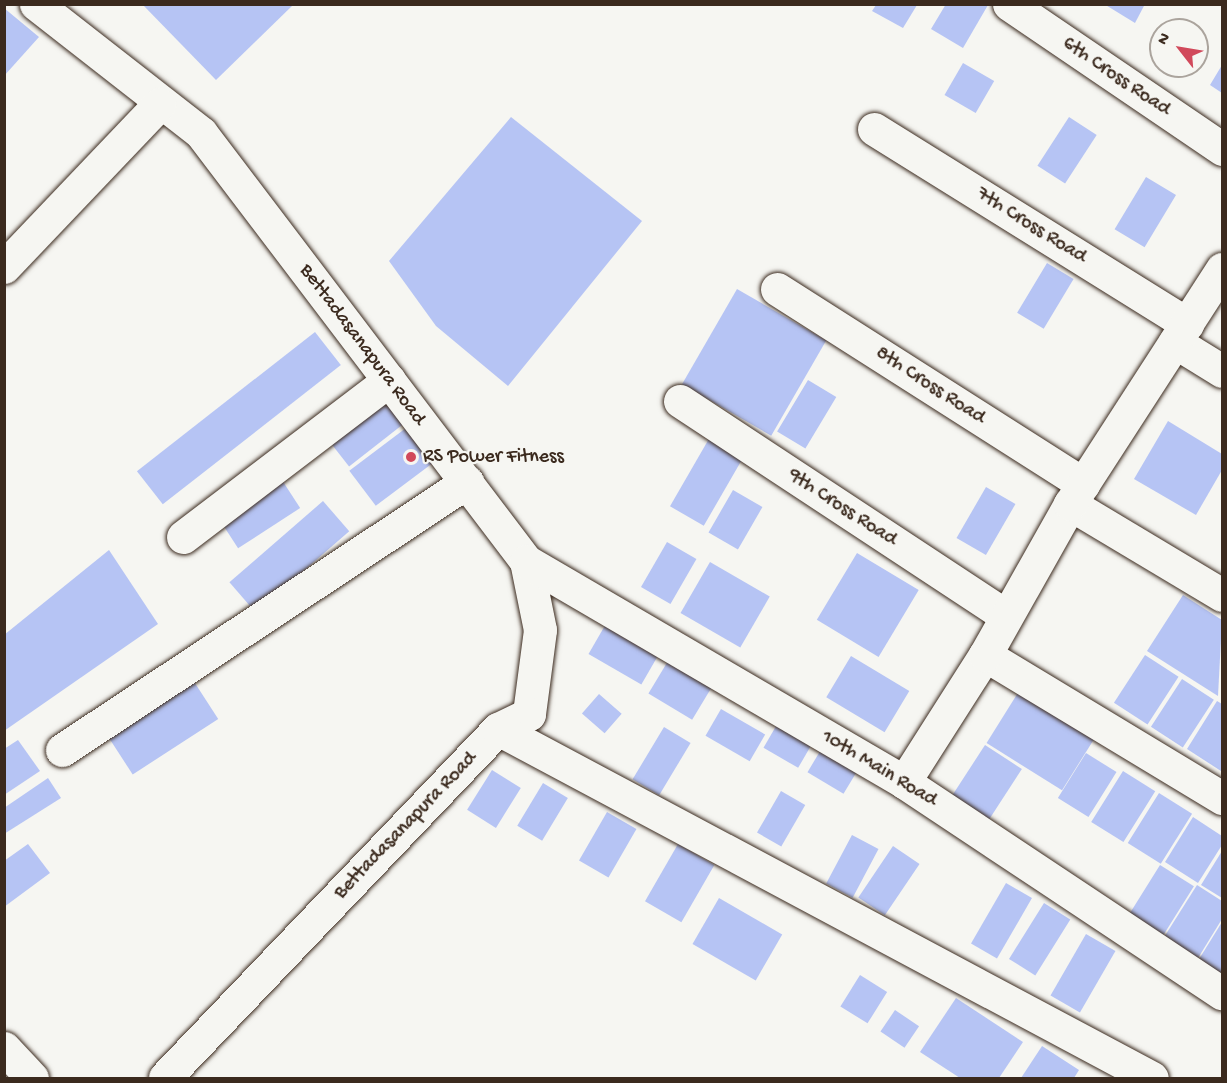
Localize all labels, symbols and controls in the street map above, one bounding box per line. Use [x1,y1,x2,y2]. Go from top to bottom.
north arrow [1149,18,1209,78]
text: N [1154,30,1176,49]
street label: 6th Cross Road [1057,32,1175,122]
street label: 7th Cross Road [971,183,1091,269]
street label: Bettadasanapura Road [294,260,430,430]
street label: 8th Cross Road [871,342,989,430]
place label: RS Power Fitness [423,445,564,469]
marker: RS Power Fitness [404,450,418,464]
street label: 9th Cross Road [783,464,901,552]
street label: 10th Main Road [817,725,941,813]
street label: Bettadasanapura Road [329,747,483,905]

